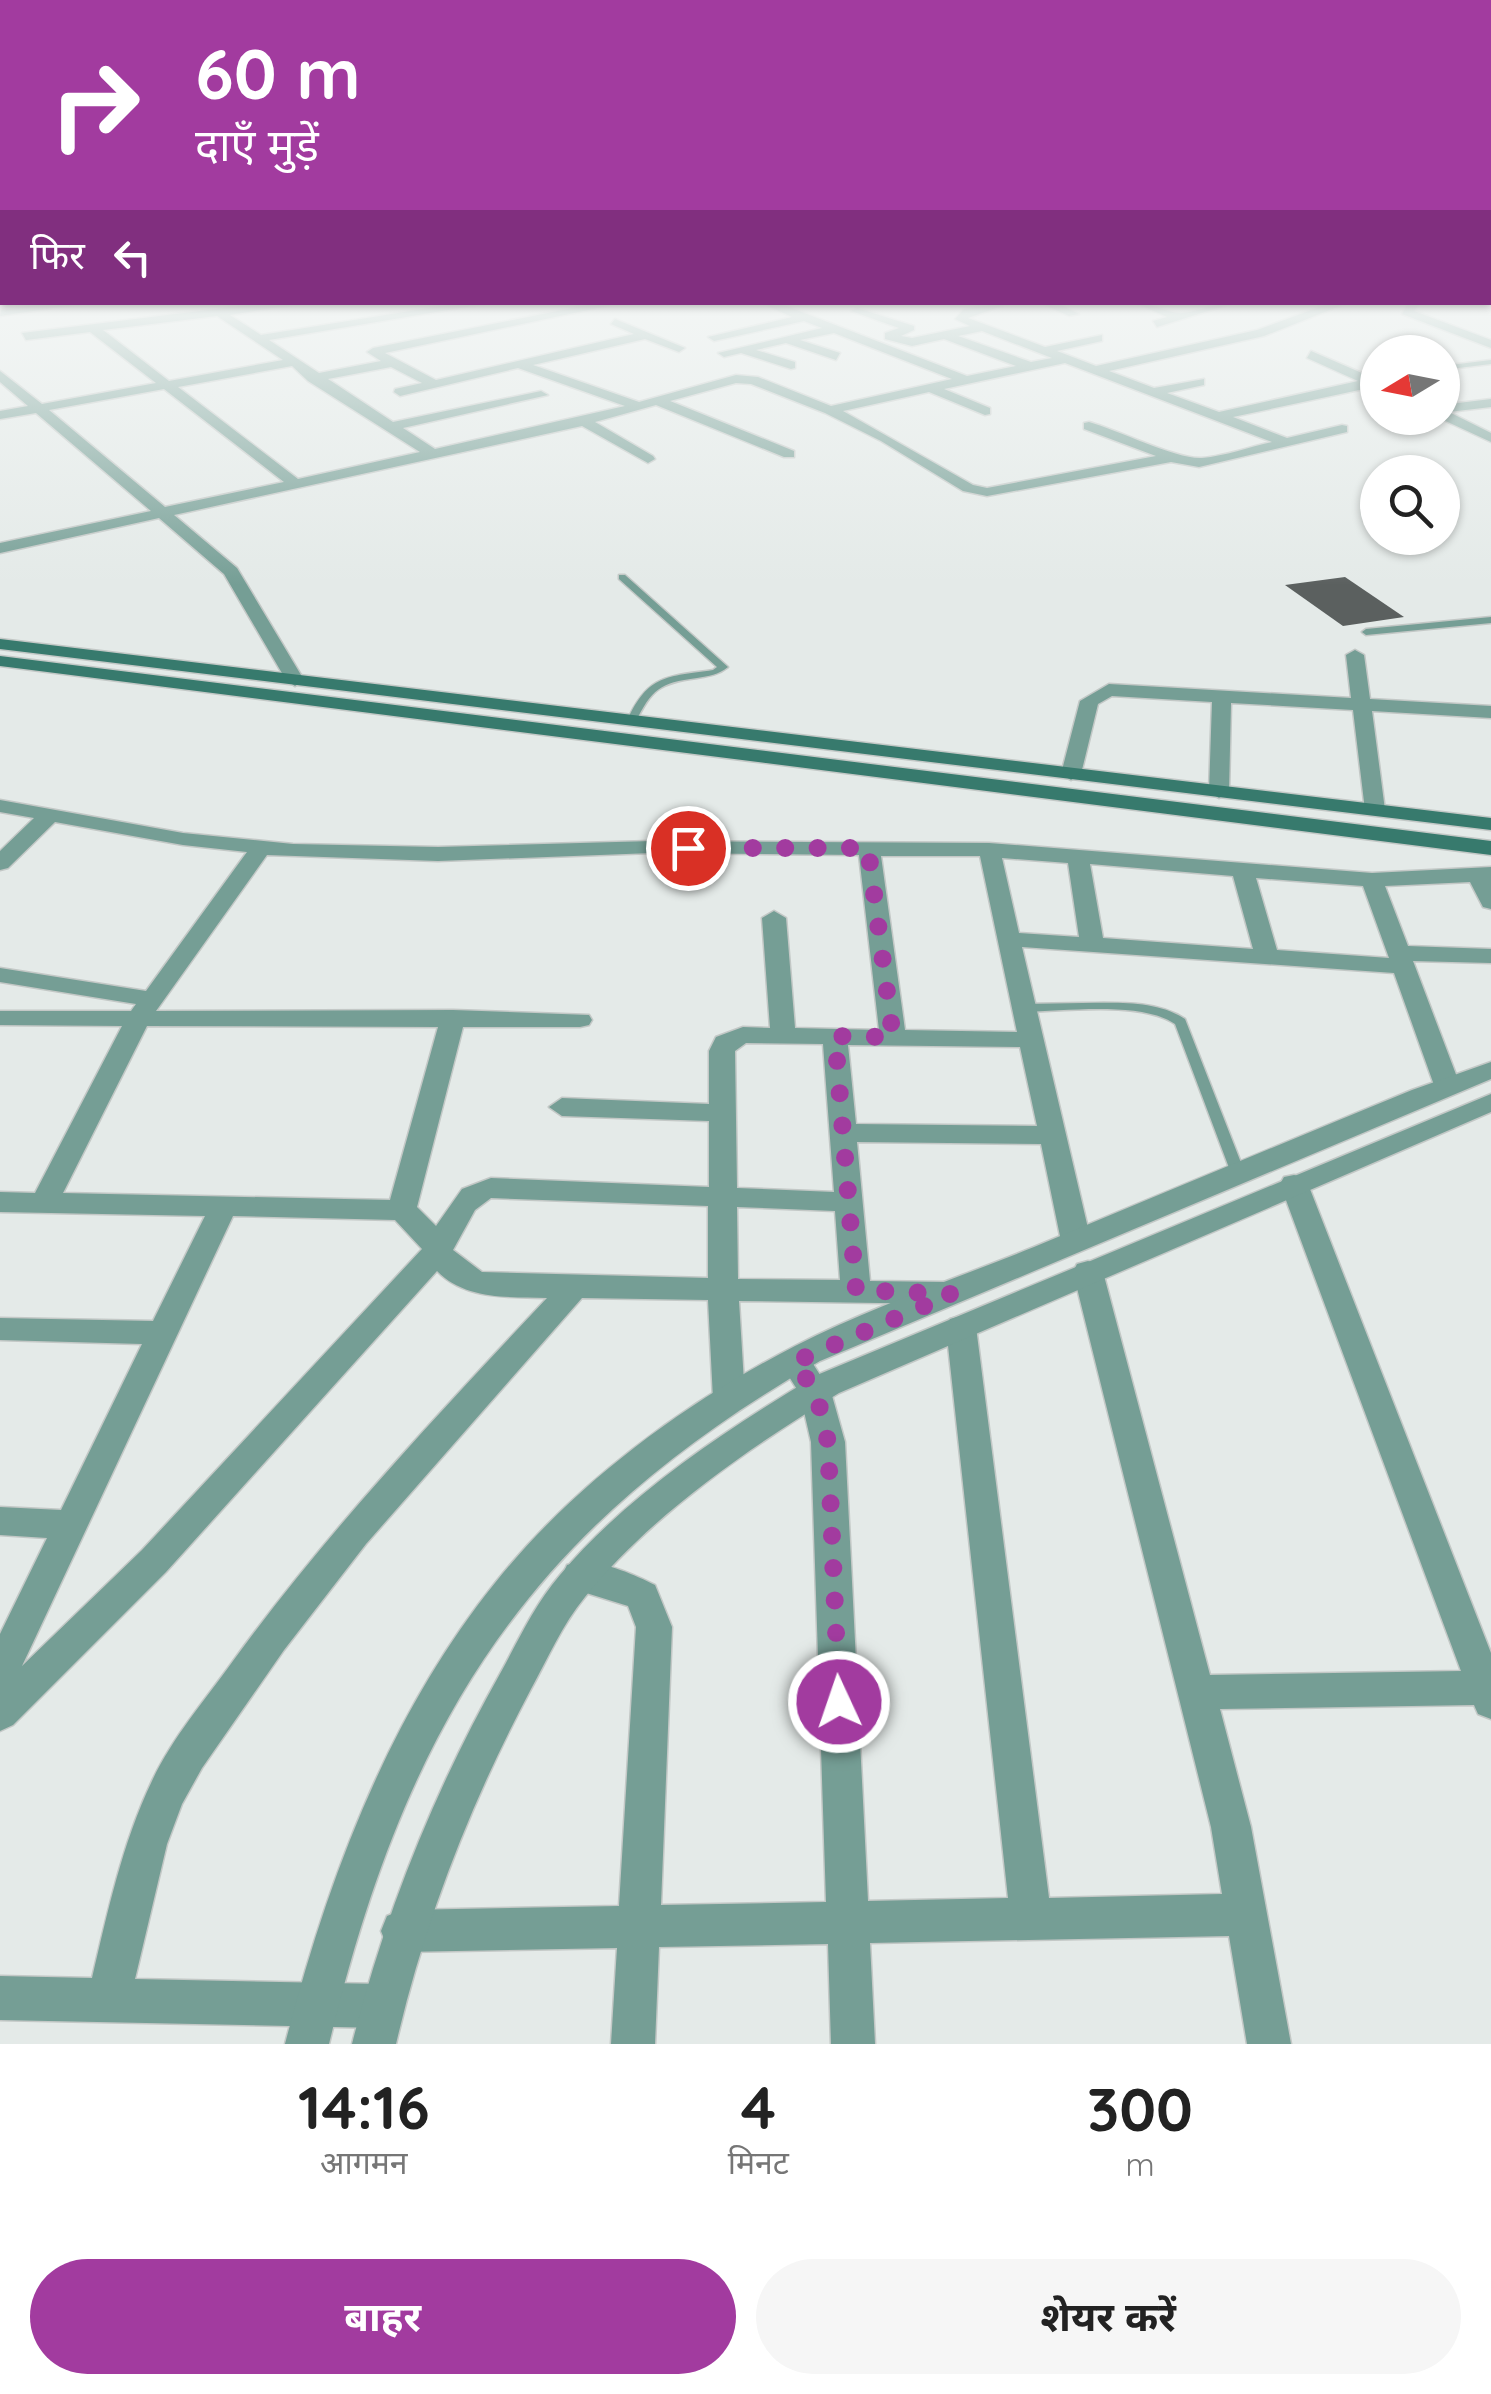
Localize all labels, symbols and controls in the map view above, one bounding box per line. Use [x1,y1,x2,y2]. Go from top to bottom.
text: 60 m [195,29,361,117]
icon: right [30,40,160,170]
text: दाएँ मुड़ें [195,116,319,172]
icon: left [105,230,160,285]
text: फिर [30,231,85,279]
north arrow [1360,335,1460,435]
map controls [1360,335,1460,555]
button: search [1360,455,1460,555]
pin [646,806,731,891]
icon: arrive [661,821,716,876]
position arrow [787,1650,891,1754]
text: 14:16 [298,2069,430,2144]
text: 4 [741,2069,776,2144]
text: 300 [1087,2071,1193,2146]
text: आगमन [320,2142,408,2182]
text: मिनट [728,2142,789,2182]
text: m [1125,2144,1155,2184]
button: बाहर [30,2259,736,2374]
button: शेयर करें [756,2259,1461,2374]

